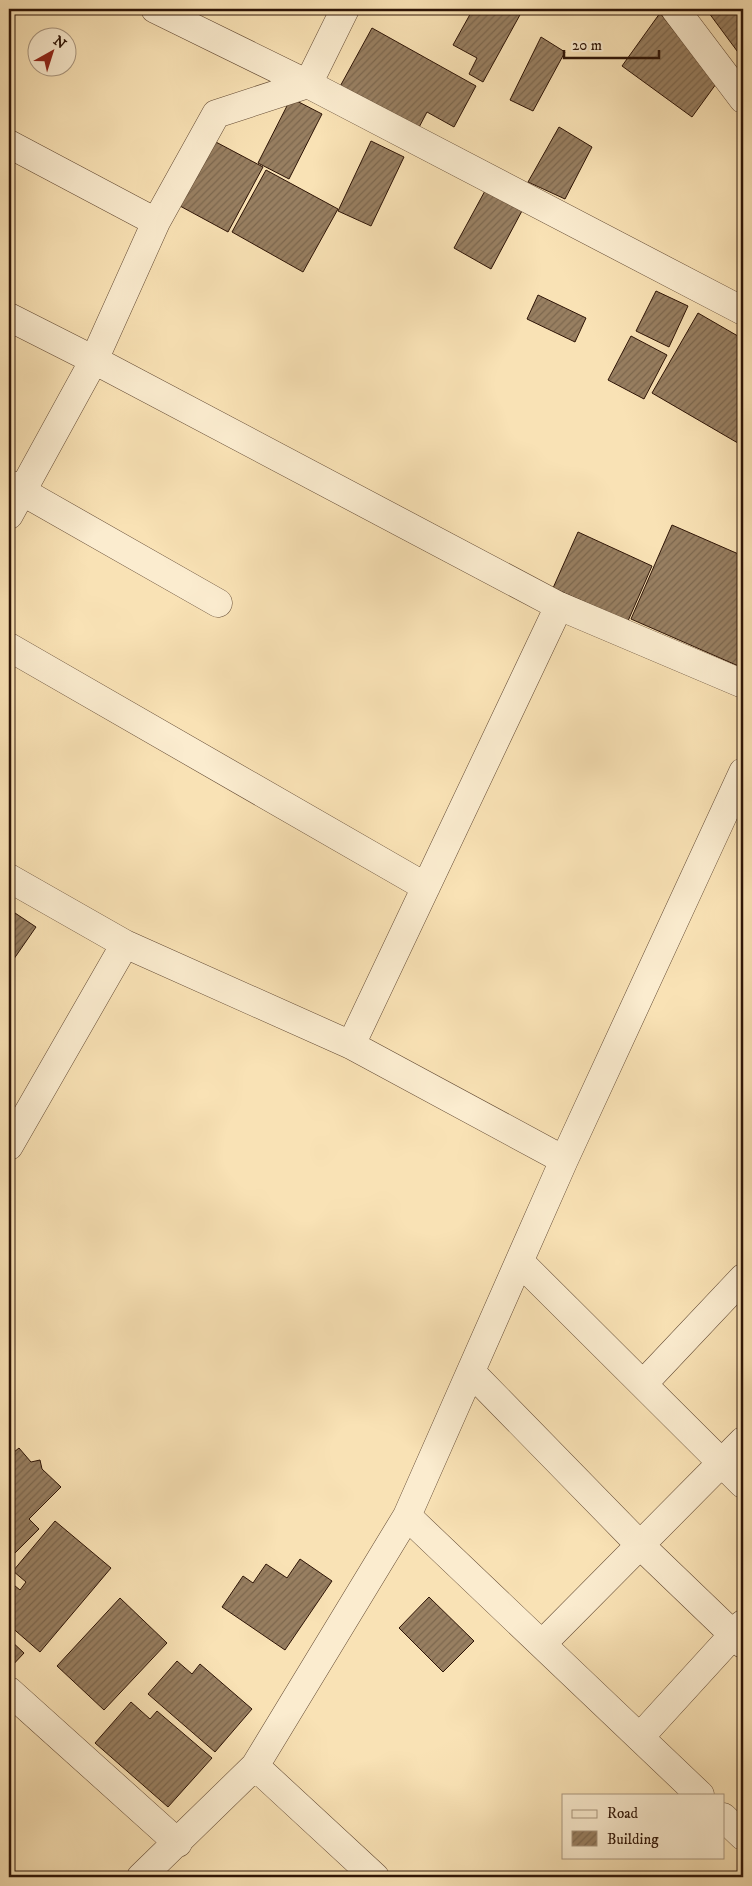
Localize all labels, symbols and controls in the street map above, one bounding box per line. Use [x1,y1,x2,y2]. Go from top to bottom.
north arrow [28,28,78,78]
scale bar [564,28,660,60]
text: N [49,32,70,54]
text: 20 m [572,36,602,55]
legend [562,1794,724,1858]
text: Road [607,1804,639,1823]
text: Building [607,1830,659,1849]

